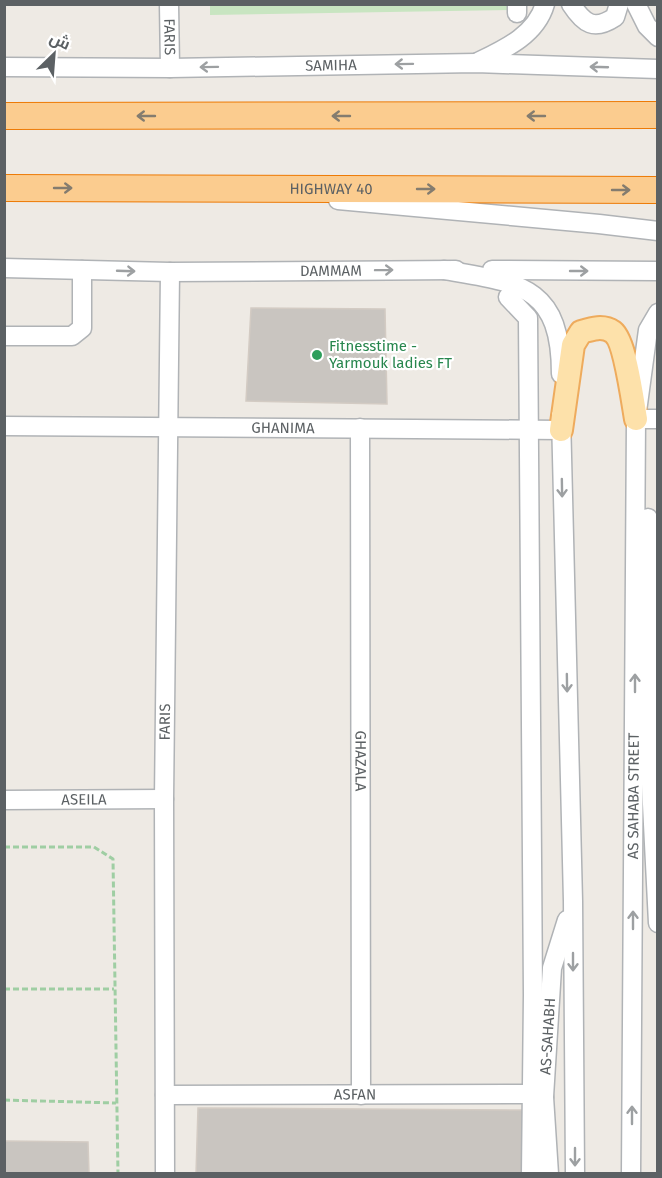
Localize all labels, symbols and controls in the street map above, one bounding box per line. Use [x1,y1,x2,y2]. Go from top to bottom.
street label: FARIS [160,18,179,56]
north arrow [24,24,84,84]
text: ش [47,28,73,54]
street label: SAMIHA [305,56,357,75]
one-way arrow [395,58,415,70]
one-way arrow [590,61,610,72]
one-way arrow [200,62,220,73]
one-way arrow [137,110,157,122]
one-way arrow [332,110,352,122]
one-way arrow [527,110,547,122]
street label: HIGHWAY 40 [289,180,373,198]
one-way arrow [52,182,72,194]
one-way arrow [415,183,435,195]
one-way arrow [610,184,630,196]
street label: DAMMAM [300,262,362,280]
one-way arrow [115,265,135,277]
one-way arrow [373,265,393,276]
one-way arrow [568,265,588,276]
place label: Fitnesstime - Yarmouk ladies FT [329,337,452,372]
marker: Fitnesstime - Yarmouk ladies FT [310,348,324,362]
street label: GHANIMA [251,419,315,437]
one-way arrow [556,478,568,498]
one-way arrow [561,673,573,693]
one-way arrow [629,674,641,694]
street label: FARIS [156,703,174,741]
street label: GHAZALA [351,731,370,792]
street label: AS SAHABA STREET [624,732,643,859]
street label: ASEILA [61,790,107,809]
one-way arrow [627,911,639,931]
one-way arrow [567,952,579,972]
street label: AS-SAHABH [536,997,559,1075]
street label: ASFAN [334,1085,376,1104]
one-way arrow [626,1106,638,1126]
one-way arrow [569,1147,581,1167]

